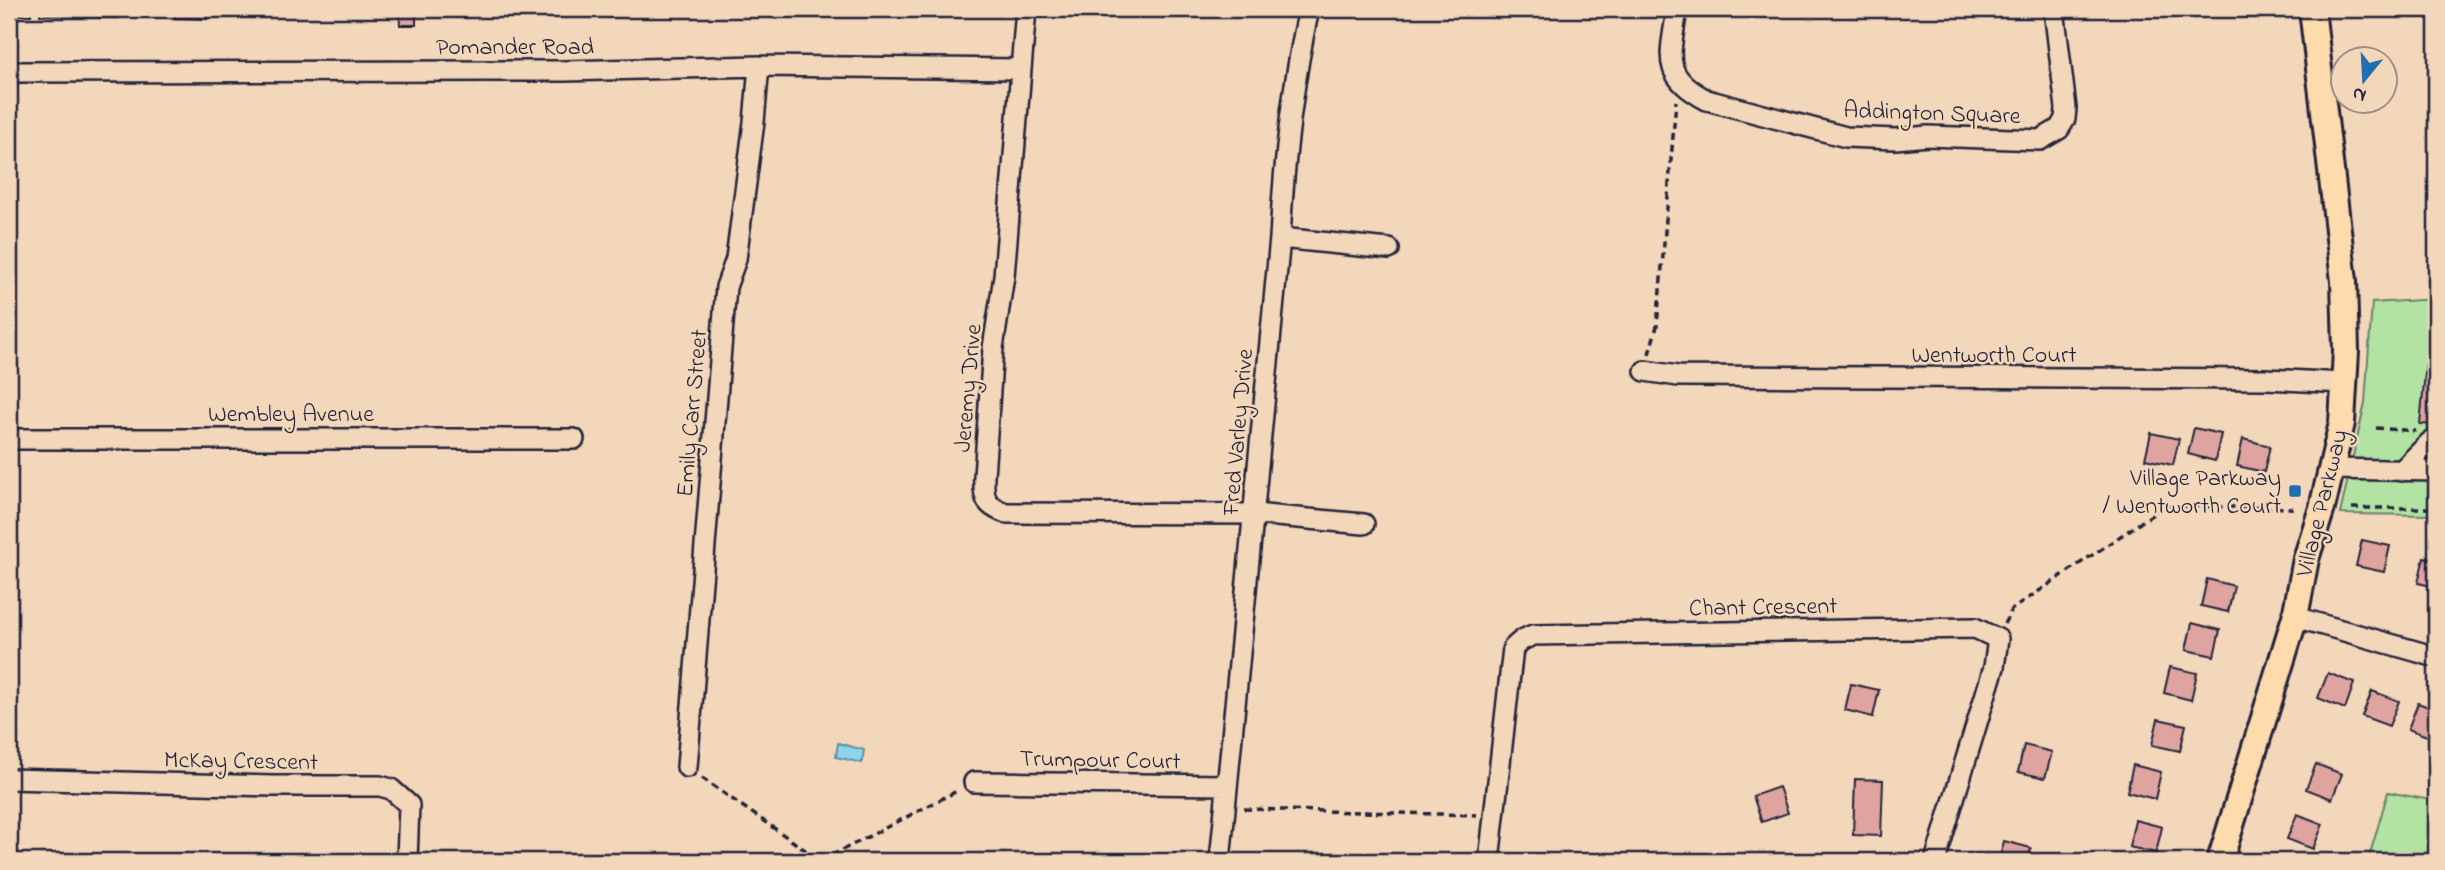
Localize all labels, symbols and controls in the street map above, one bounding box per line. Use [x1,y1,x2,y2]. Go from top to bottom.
street label: Pomander Road [436,31,595,66]
north arrow [2330,46,2400,116]
text: N [2349,79,2370,109]
street label: Addington Square [1843,94,2021,135]
street label: Jeremy Drive [946,322,994,454]
street label: Emily Carr Street [669,328,719,499]
street label: Wentworth Court [1912,339,2076,374]
street label: Fred Varley Drive [1215,347,1265,518]
street label: Wembley Avenue [208,398,374,434]
street label: Village Parkway [2288,426,2360,582]
place label: Village Parkway / Wentworth Court [2103,462,2281,525]
marker: Village Parkway / Wentworth Court [2287,483,2303,499]
street label: Chant Crescent [1689,590,1838,627]
street label: Trumpour Court [1019,743,1181,780]
street label: McKay Crescent [164,744,318,782]

